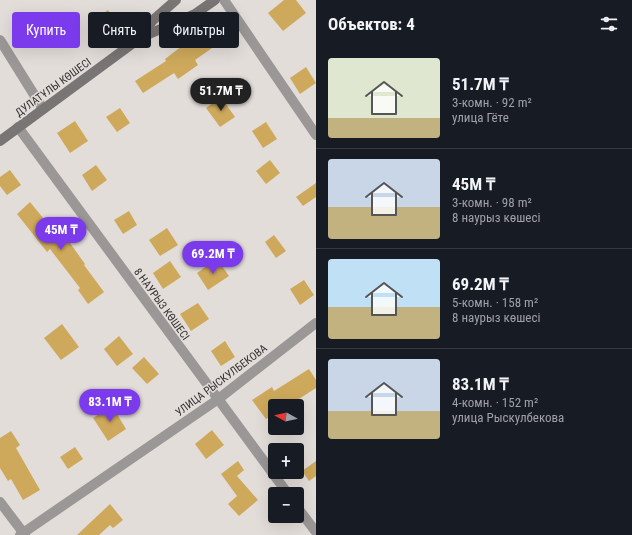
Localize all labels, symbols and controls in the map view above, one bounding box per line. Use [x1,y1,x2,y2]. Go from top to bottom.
chip: Купить [12,12,80,48]
chip: Снять [88,12,151,48]
chip: Фильтры [159,12,239,48]
icon: filters [598,13,620,35]
text: Объектов: 4 [328,14,415,34]
street label: ДУЛАТҰЛЫ КӨШЕСІ [13,55,94,119]
icon: home [360,74,408,122]
text: 51.7M ₸ [452,74,509,94]
pin: 51.7M ₸ [184,78,258,112]
text: 51.7M ₸ [199,83,243,98]
text: 3-комн. · 92 m² [452,95,532,110]
text: улица Гёте [452,110,509,125]
text: 45M ₸ [452,174,495,194]
icon: home [360,175,408,223]
text: 3-комн. · 98 m² [452,195,532,210]
text: 8 наурыз көшесі [452,210,540,225]
pin: 45M ₸ [33,217,89,251]
text: 45M ₸ [44,222,78,237]
pin: 69.2M ₸ [176,241,250,275]
text: 69.2M ₸ [191,246,235,261]
street label: 8 НАУРЫЗ КӨШЕСІ [131,266,192,343]
text: 69.2M ₸ [452,274,509,294]
icon: home [360,275,408,323]
text: 5-комн. · 158 m² [452,295,538,310]
text: 8 наурыз көшесі [452,310,540,325]
street label: УЛИЦА РЫСКУЛБЕКОВА [173,341,270,419]
text: 83.1M ₸ [452,374,509,394]
icon: home [360,375,408,423]
pin: 83.1M ₸ [73,389,147,423]
text: 83.1M ₸ [88,394,132,409]
text: 4-комн. · 152 m² [452,395,538,410]
north arrow [268,399,304,435]
map controls [268,399,304,523]
text: улица Рыскулбекова [452,410,564,425]
button: + [268,443,304,479]
button: − [268,487,304,523]

